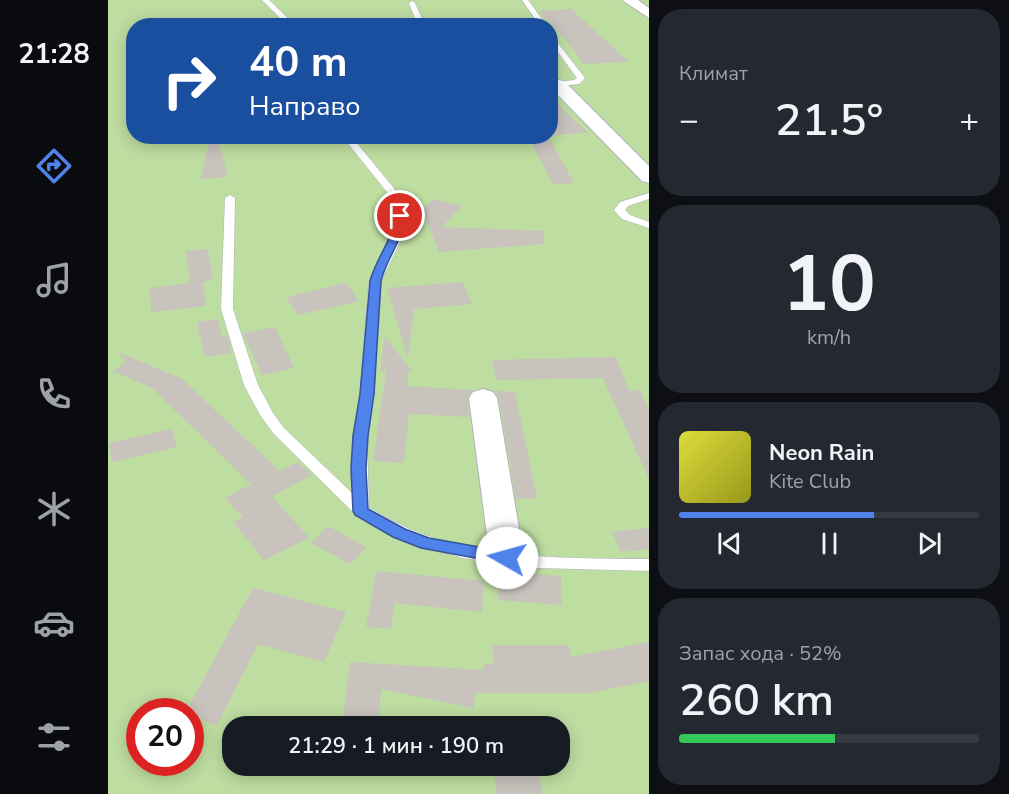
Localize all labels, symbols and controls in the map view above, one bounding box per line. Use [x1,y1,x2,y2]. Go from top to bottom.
text: 40 m [249,34,348,91]
text: 21:28 [18,36,90,73]
icon: right [150,42,228,120]
text: Климат [679,60,748,87]
text: Направо [249,88,360,125]
text: 21.5° [775,90,883,151]
text: − [679,98,699,143]
text: + [959,98,979,143]
icon: directions [33,145,75,187]
pin [374,190,425,241]
icon: arrive [383,199,416,232]
text: 10 [782,231,876,338]
icon: music [33,259,75,301]
text: km/h [807,324,851,351]
icon: phone [33,373,75,415]
text: Neon Rain [769,438,874,468]
text: Kite Club [769,468,851,495]
icon: climate [33,488,75,530]
position arrow [475,526,539,590]
icon: previous [713,527,746,560]
icon: pause [813,527,846,560]
icon: next [913,527,946,560]
icon: car [33,602,75,644]
text: Запас хода · 52% [679,640,842,667]
text: 260 km [679,670,834,731]
speed limit sign: 20 [126,698,204,776]
icon: filters [33,716,75,758]
text: 21:29 · 1 мин · 190 m [288,731,504,761]

